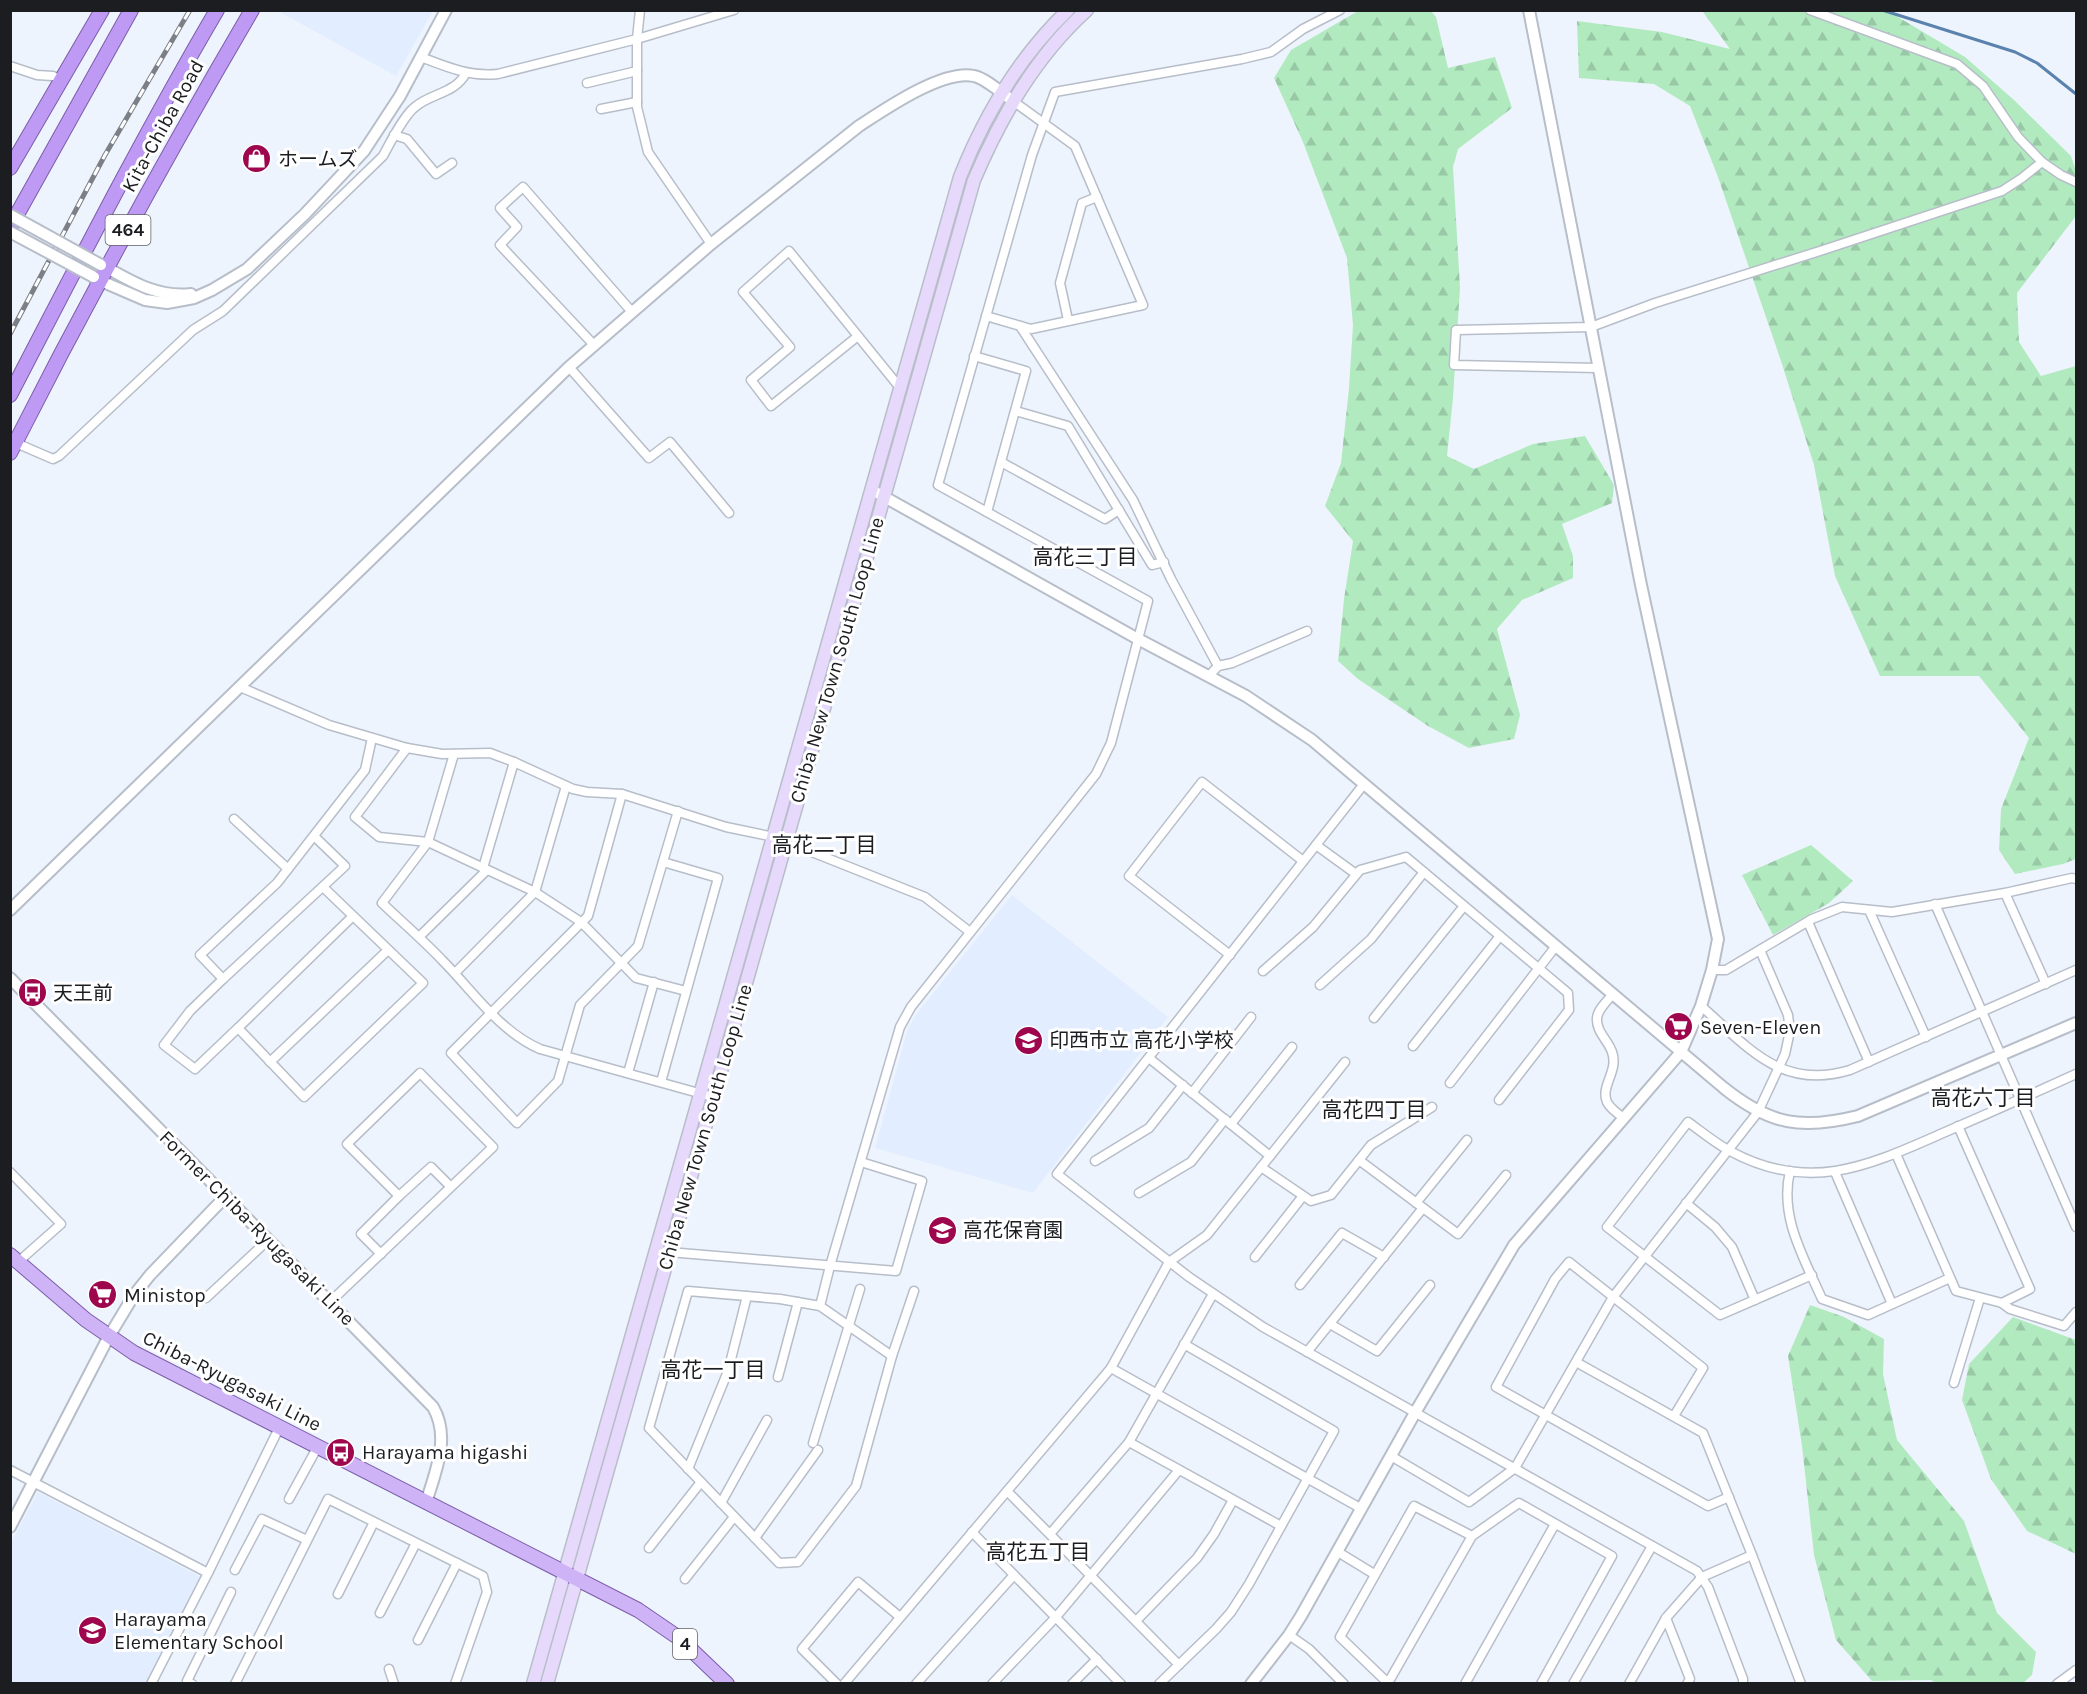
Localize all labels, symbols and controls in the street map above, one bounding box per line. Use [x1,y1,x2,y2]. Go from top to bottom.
street label: Kita-Chiba Road [117,56,209,196]
shop icon: ホームズ [241,143,273,175]
place label: ホームズ [278,148,357,171]
road number: 464 [106,215,150,245]
street label: Chiba New Town South Loop Line [785,514,889,806]
district label: 高花三丁目 [1033,545,1138,569]
district label: 高花二丁目 [772,833,877,857]
bus stop icon: 天王前 [16,977,48,1009]
street label: Chiba New Town South Loop Line [653,981,757,1273]
place label: 天王前 [53,982,113,1005]
supermarket icon: Seven-Eleven [1663,1011,1695,1043]
place label: Seven-Eleven [1700,1016,1821,1039]
school or university icon: 印西市立 高花小学校 [1012,1024,1044,1056]
place label: 印西市立 高花小学校 [1049,1029,1234,1052]
district label: 高花六丁目 [1931,1086,2036,1110]
district label: 高花四丁目 [1322,1098,1427,1122]
street label: Former Chiba-Ryugasaki Line [155,1126,359,1330]
school or university icon: 高花保育園 [926,1214,958,1246]
place label: 高花保育園 [963,1219,1063,1242]
supermarket icon: Ministop [87,1279,119,1311]
place label: Ministop [124,1284,206,1307]
street label: Chiba-Ryugasaki Line [139,1326,325,1436]
district label: 高花一丁目 [661,1358,766,1382]
bus stop icon: Harayama higashi [325,1436,357,1468]
place label: Harayama higashi [362,1441,528,1464]
district label: 高花五丁目 [986,1540,1091,1564]
place label: Harayama Elementary School [114,1608,284,1654]
school or university icon: Harayama Elementary School [77,1615,109,1647]
road number: 4 [673,1629,697,1659]

